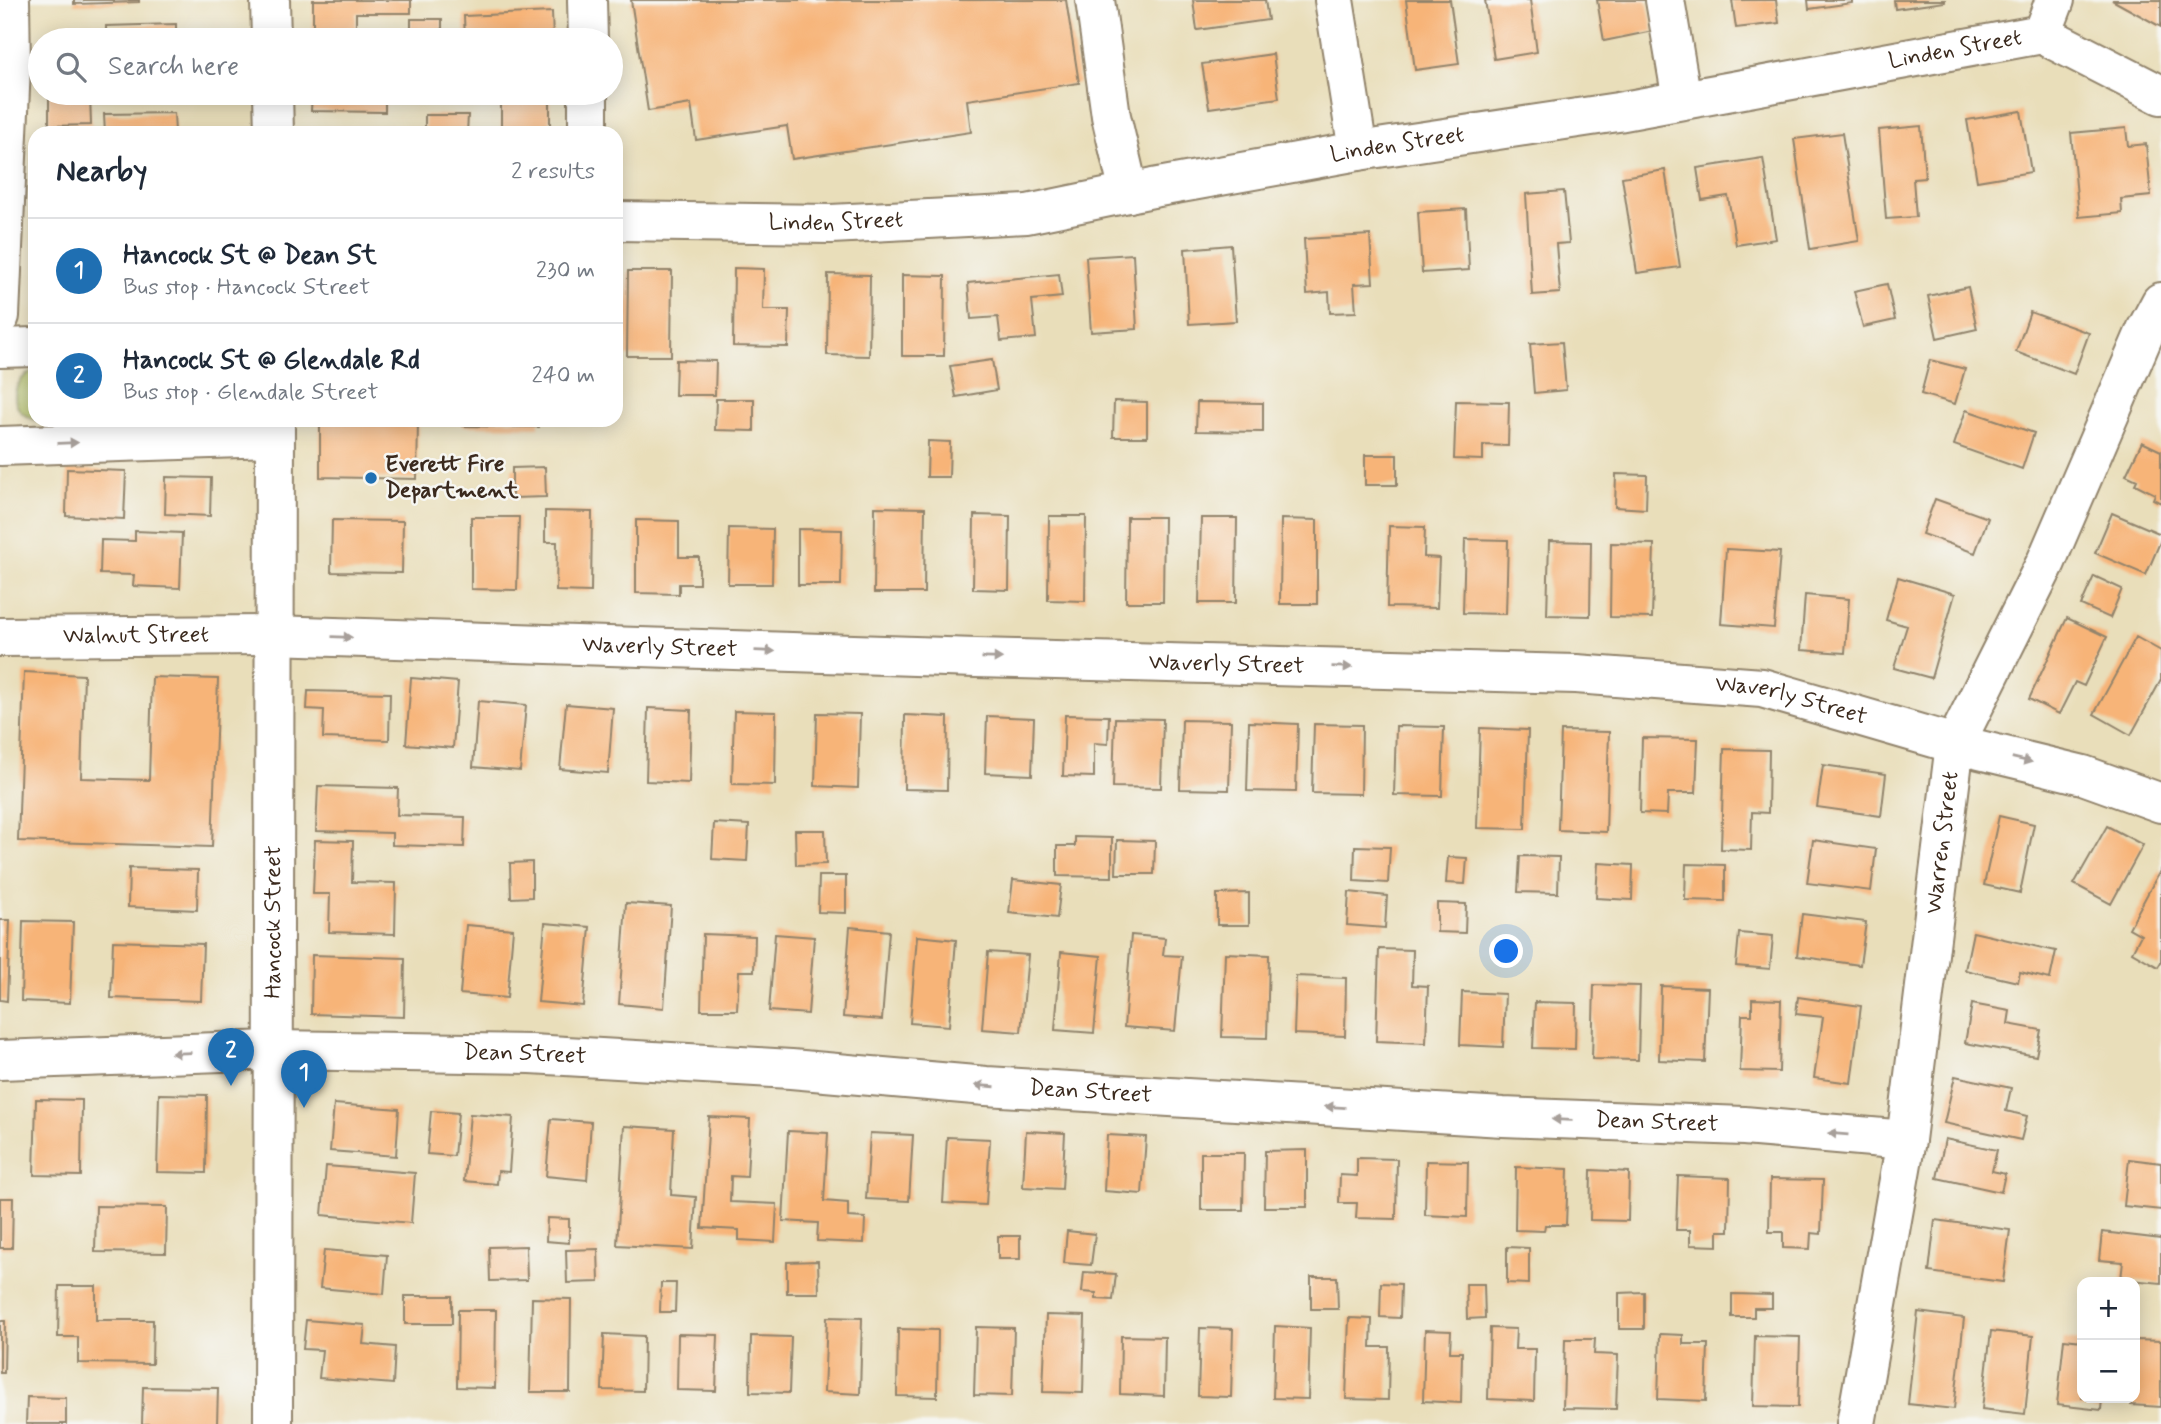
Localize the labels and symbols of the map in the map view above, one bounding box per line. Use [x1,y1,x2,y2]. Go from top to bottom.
street label: Linden Street [1886,23,2024,77]
street label: Linden Street [1328,120,1466,171]
street label: Linden Street [768,205,904,239]
one-way arrow [57,438,79,449]
place label: Everett Fire Department [385,450,519,506]
marker: Everett Fire Department [363,470,379,486]
street label: Walnut Street [63,620,209,652]
street label: Waverly Street [581,630,738,665]
one-way arrow [331,632,353,643]
one-way arrow [754,646,776,657]
street label: Waverly Street [1148,648,1305,682]
one-way arrow [981,653,1003,664]
one-way arrow [1331,661,1353,672]
street label: Waverly Street [1714,670,1871,733]
one-way arrow [2011,755,2033,766]
street label: Warren Street [1919,770,1966,916]
street label: Hancock Street [259,845,289,999]
your location [1489,934,1523,968]
pin: 2 [208,1028,254,1086]
street label: Dean Street [463,1038,587,1072]
one-way arrow [170,1048,192,1059]
pin: 1 [281,1050,327,1108]
street label: Dean Street [1028,1074,1153,1111]
one-way arrow [974,1080,996,1091]
one-way arrow [1324,1101,1346,1112]
street label: Dean Street [1594,1105,1719,1140]
one-way arrow [1551,1114,1573,1125]
one-way arrow [1827,1128,1849,1139]

